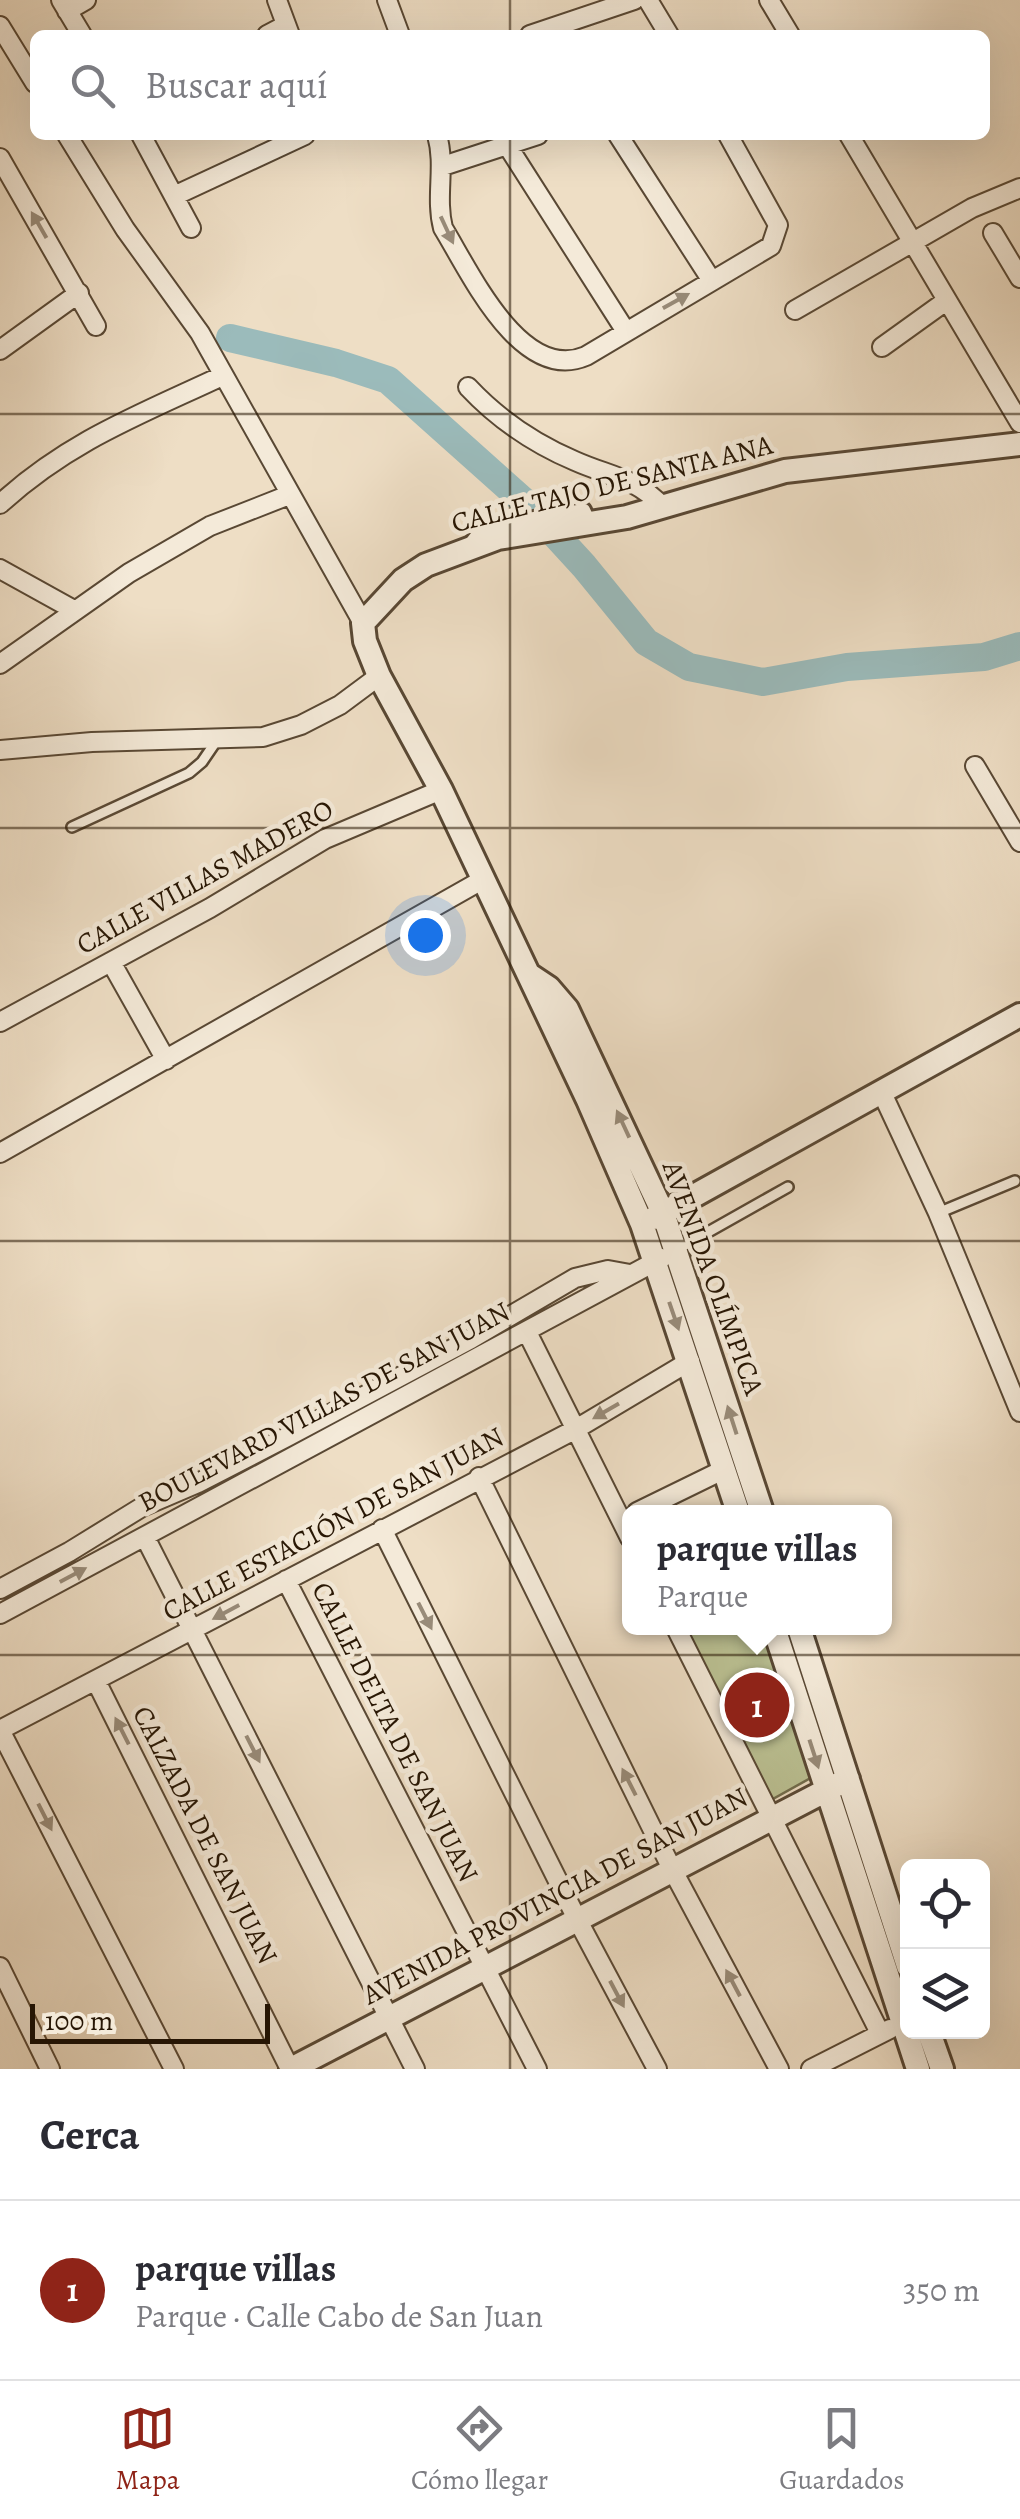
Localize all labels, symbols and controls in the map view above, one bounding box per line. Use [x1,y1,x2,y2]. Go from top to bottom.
search box [30,30,990,140]
icon: search [65,58,120,113]
text: Buscar aquí [145,59,328,111]
one-way arrow [31,211,49,239]
one-way arrow [438,216,455,245]
one-way arrow [662,293,691,310]
street label: CALLE TAJO DE SANTA ANA [448,426,777,542]
street label: CALLE VILLAS MADERO [70,791,340,963]
your location [400,910,451,961]
one-way arrow [614,1109,631,1138]
street label: AVENIDA OLÍMPICA [653,1155,773,1401]
street label: BOULEVARD VILLAS DE SAN JUAN [132,1293,516,1521]
one-way arrow [668,1301,683,1331]
one-way arrow [592,1402,620,1420]
one-way arrow [723,1404,738,1434]
street label: CALLE ESTACIÓN DE SAN JUAN [156,1418,510,1630]
popup [622,1505,892,1635]
text: parque villas [656,1522,858,1574]
one-way arrow [58,1567,87,1584]
text: Parque [656,1574,748,1618]
street label: CALLE DELTA DE SAN JUAN [303,1575,487,1889]
one-way arrow [417,1602,434,1631]
one-way arrow [211,1603,240,1620]
pin: 1 [724,1668,790,1742]
street label: CALZADA DE SAN JUAN [123,1700,287,1970]
one-way arrow [113,1717,130,1746]
one-way arrow [244,1735,261,1764]
one-way arrow [808,1739,823,1769]
one-way arrow [620,1767,637,1796]
street label: AVENIDA PROVINCIA DE SAN JUAN [355,1778,754,2014]
one-way arrow [36,1803,53,1832]
map controls [900,1859,990,2039]
button: locate [900,1859,990,1949]
button: layers [900,1949,990,2039]
one-way arrow [725,1969,742,1997]
one-way arrow [608,1980,626,2008]
scale bar [30,1999,270,2044]
text: 100 m [45,2002,113,2040]
text: Cerca [40,2106,139,2163]
text: parque villas [135,2242,336,2294]
text: 1 [67,2268,78,2312]
text: 350 m [903,2268,980,2312]
text: Parque · Calle Cabo de San Juan [135,2294,543,2338]
tab: Mapa [116,2401,180,2499]
tab: Cómo llegar [411,2401,548,2499]
tab: Guardados [779,2401,904,2499]

